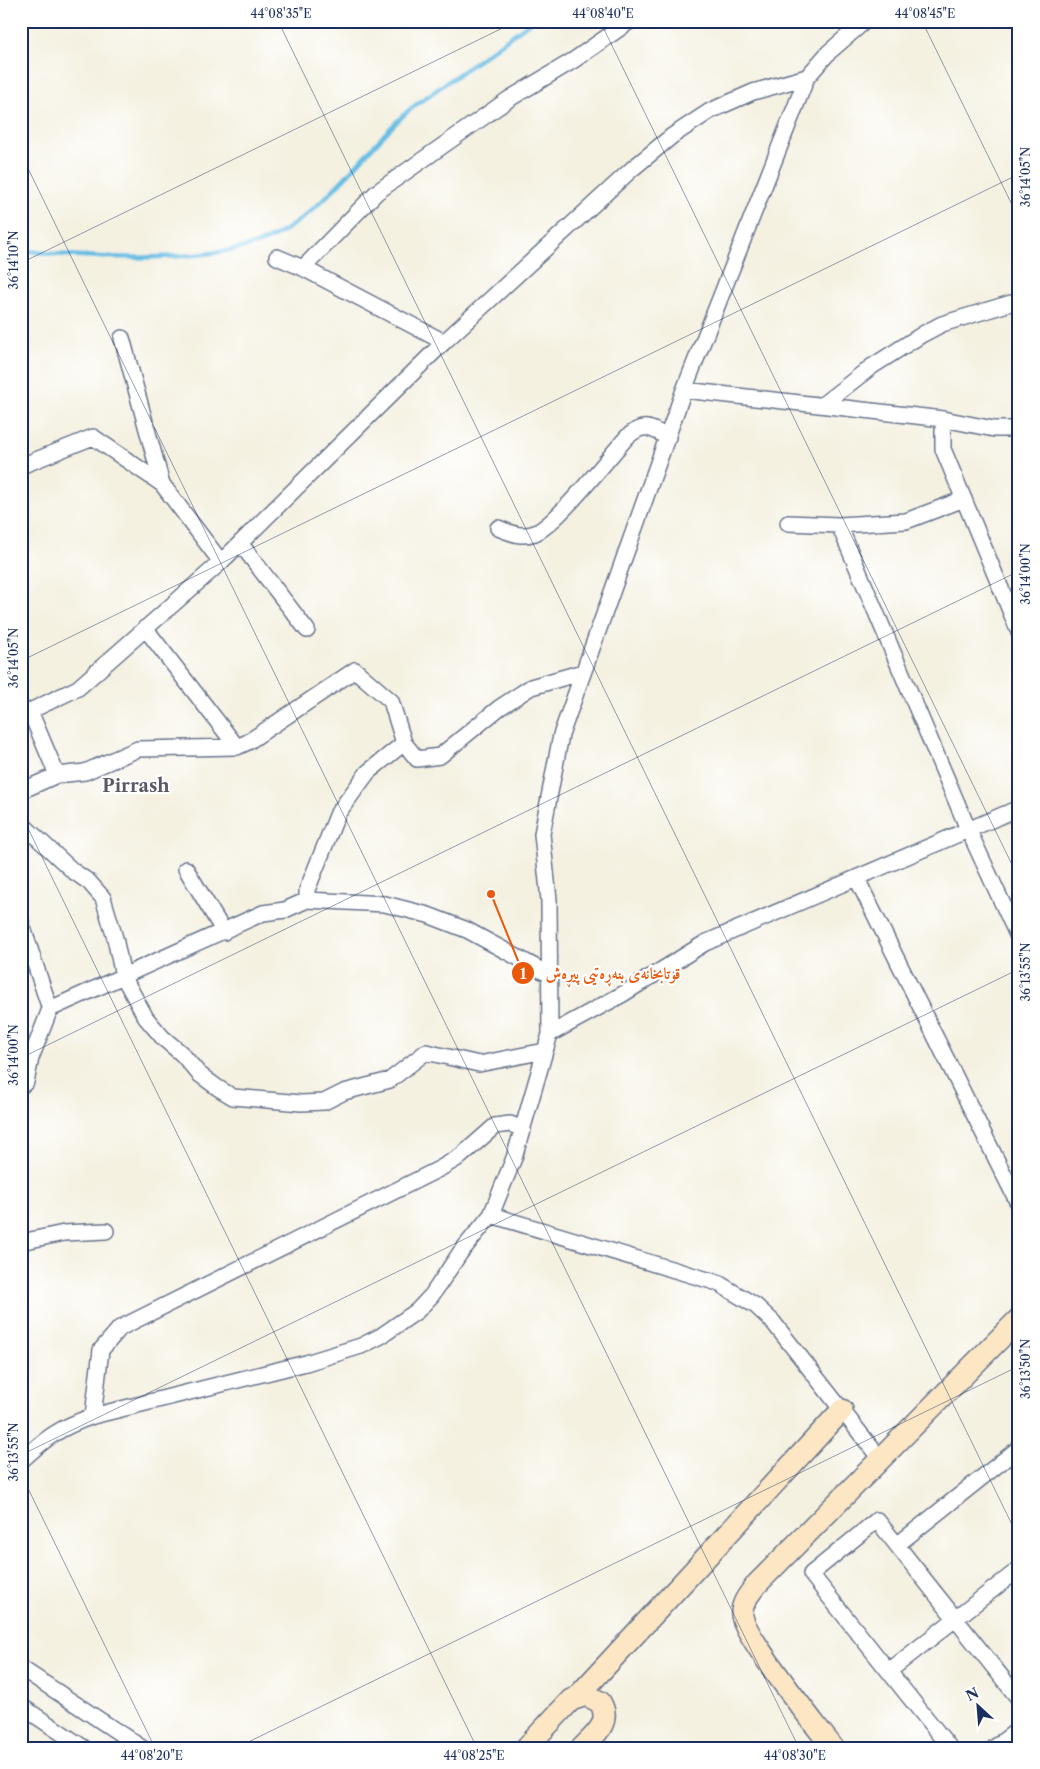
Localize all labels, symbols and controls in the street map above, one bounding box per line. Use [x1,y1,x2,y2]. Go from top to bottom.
text: 44°08'35"E [251,6,311,21]
text: 44°08'40"E [572,6,634,21]
text: 44°08'45"E [895,6,955,21]
text: 36°14'05"N [1018,147,1033,207]
text: 36°14'10"N [6,230,21,289]
text: 36°14'00"N [1018,543,1033,605]
text: 36°14'05"N [6,628,21,688]
district label: Pirrash [102,775,170,797]
text: 36°13'55"N [1018,942,1033,1002]
callout: قوتابخانەی بنەڕەتیی پیڕەش [511,958,691,989]
text: قوتابخانەی بنەڕەتیی پیڕەش [545,963,681,988]
text: 1 [520,964,527,983]
text: 36°14'00"N [6,1024,21,1086]
text: 36°13'50"N [1018,1339,1033,1399]
text: 36°13'55"N [6,1422,21,1482]
north arrow [952,1682,1002,1732]
text: N [963,1684,982,1705]
text: 44°08'20"E [121,1748,183,1763]
text: 44°08'25"E [443,1748,505,1763]
text: 44°08'30"E [764,1748,826,1763]

